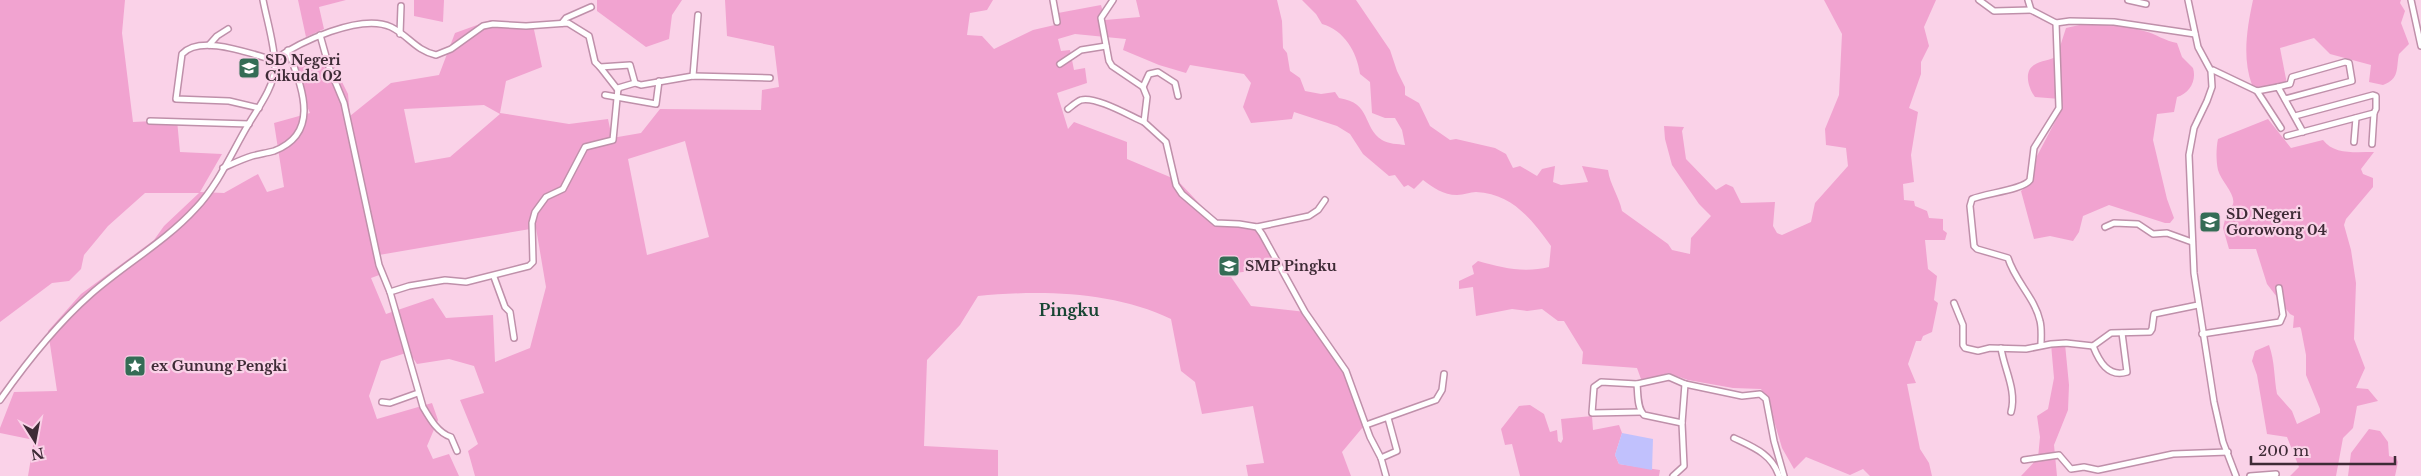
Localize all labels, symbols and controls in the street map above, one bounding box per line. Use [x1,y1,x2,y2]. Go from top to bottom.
place label: SD Negeri Cikuda 02 [265,51,342,85]
school or university icon: SD Negeri Cikuda 02 [237,56,261,80]
place label: SD Negeri Gorowong 04 [2226,205,2327,239]
school or university icon: SD Negeri Gorowong 04 [2198,210,2222,234]
school or university icon: SMP Pingku [1217,254,1241,278]
place label: SMP Pingku [1245,257,1337,275]
district label: Pingku [1039,300,1100,320]
place icon: ex Gunung Pengki [123,354,147,378]
place label: ex Gunung Pengki [151,357,287,375]
north arrow [10,416,60,466]
scale bar [2251,434,2395,466]
text: 200 m [2258,441,2309,460]
text: N [29,444,46,464]

